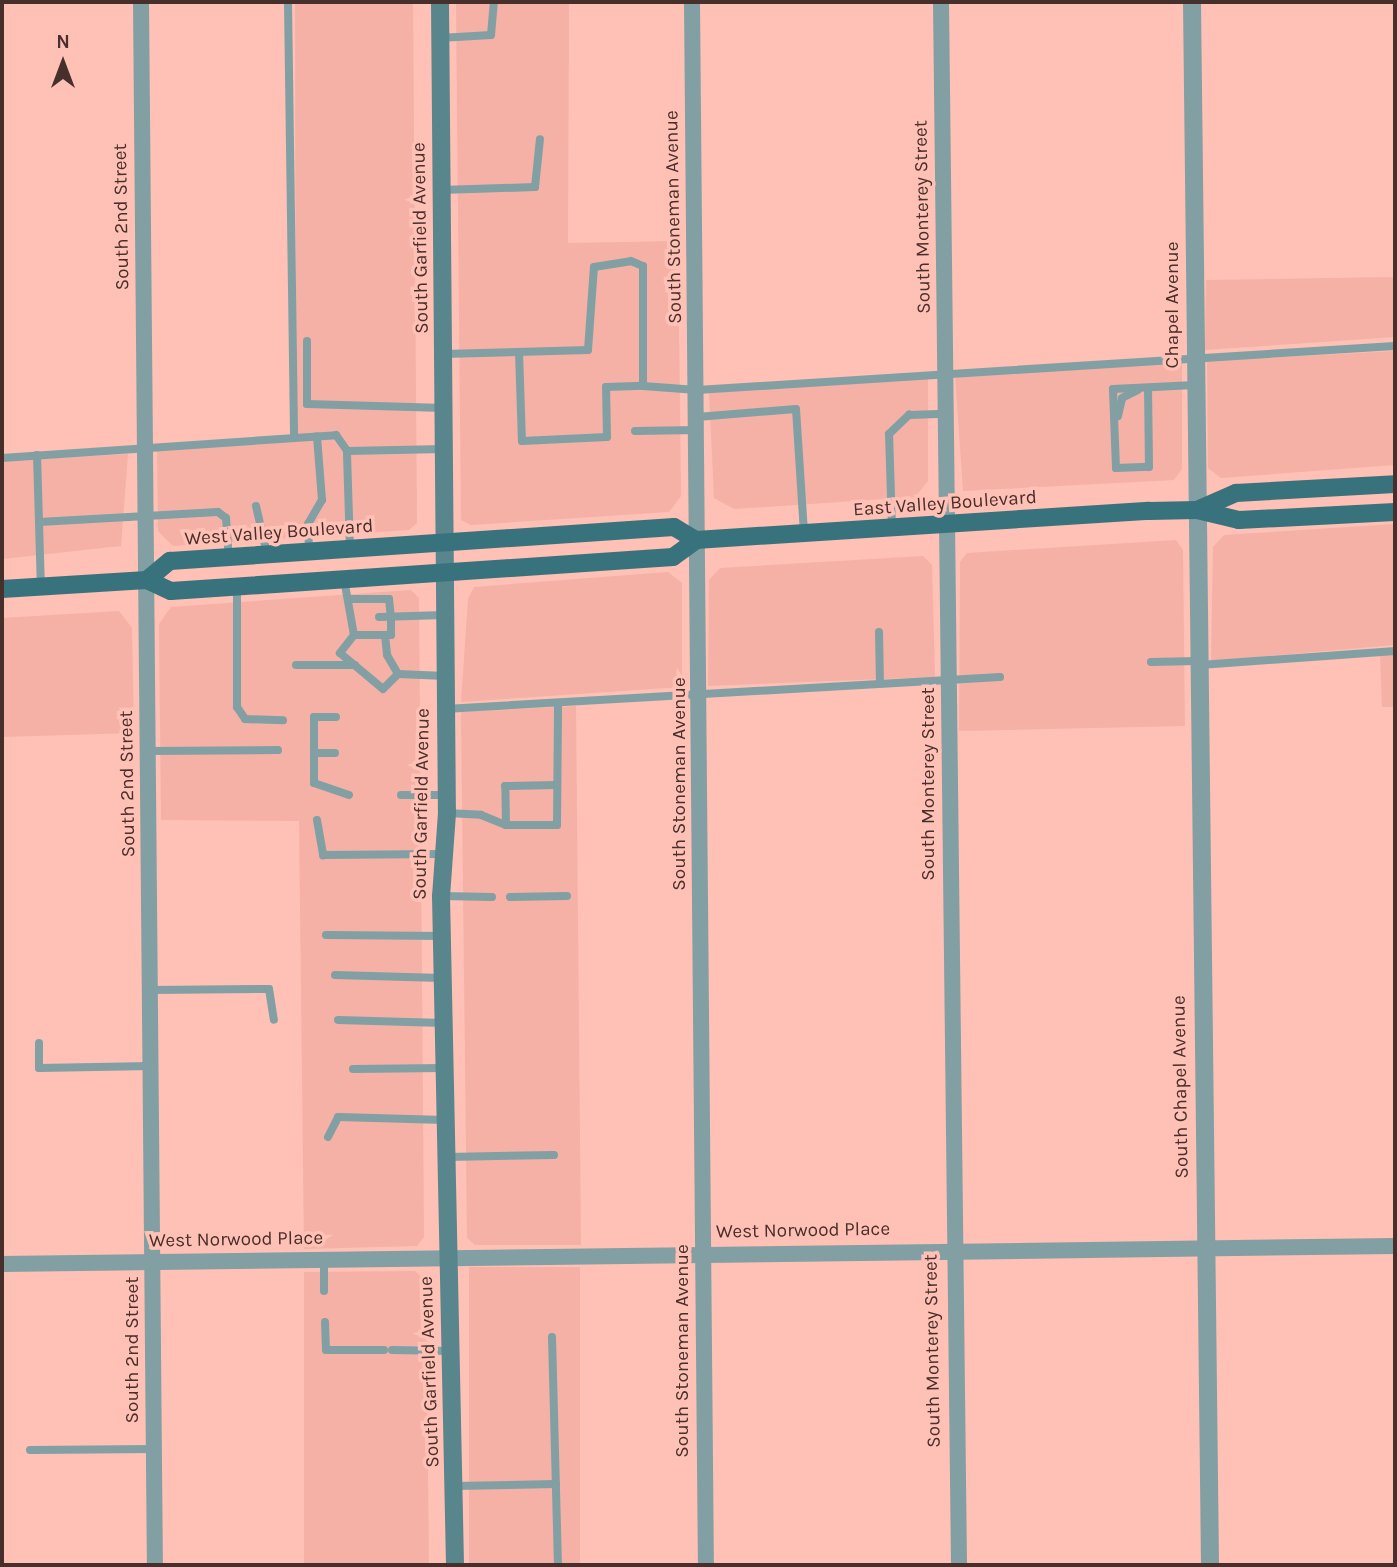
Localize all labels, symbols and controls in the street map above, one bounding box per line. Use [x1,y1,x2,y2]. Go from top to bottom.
north arrow [28,28,98,98]
text: N [56,31,70,53]
street label: South Stoneman Avenue [661,110,687,324]
street label: South Monterey Street [910,120,936,314]
street label: South Garfield Avenue [408,142,434,334]
street label: South 2nd Street [109,143,135,291]
street label: Chapel Avenue [1162,242,1184,368]
street label: East Valley Boulevard [852,486,1038,522]
street label: West Valley Boulevard [184,515,374,551]
street label: South Stoneman Avenue [669,677,691,891]
street label: South Monterey Street [918,687,940,881]
street label: South Garfield Avenue [409,708,435,900]
street label: South 2nd Street [115,710,141,858]
street label: South Chapel Avenue [1168,995,1194,1179]
street label: West Norwood Place [716,1218,890,1244]
street label: West Norwood Place [149,1227,323,1253]
street label: South Stoneman Avenue [672,1244,694,1458]
street label: South Monterey Street [920,1254,946,1448]
street label: South Garfield Avenue [415,1276,445,1468]
street label: South 2nd Street [122,1277,144,1423]

